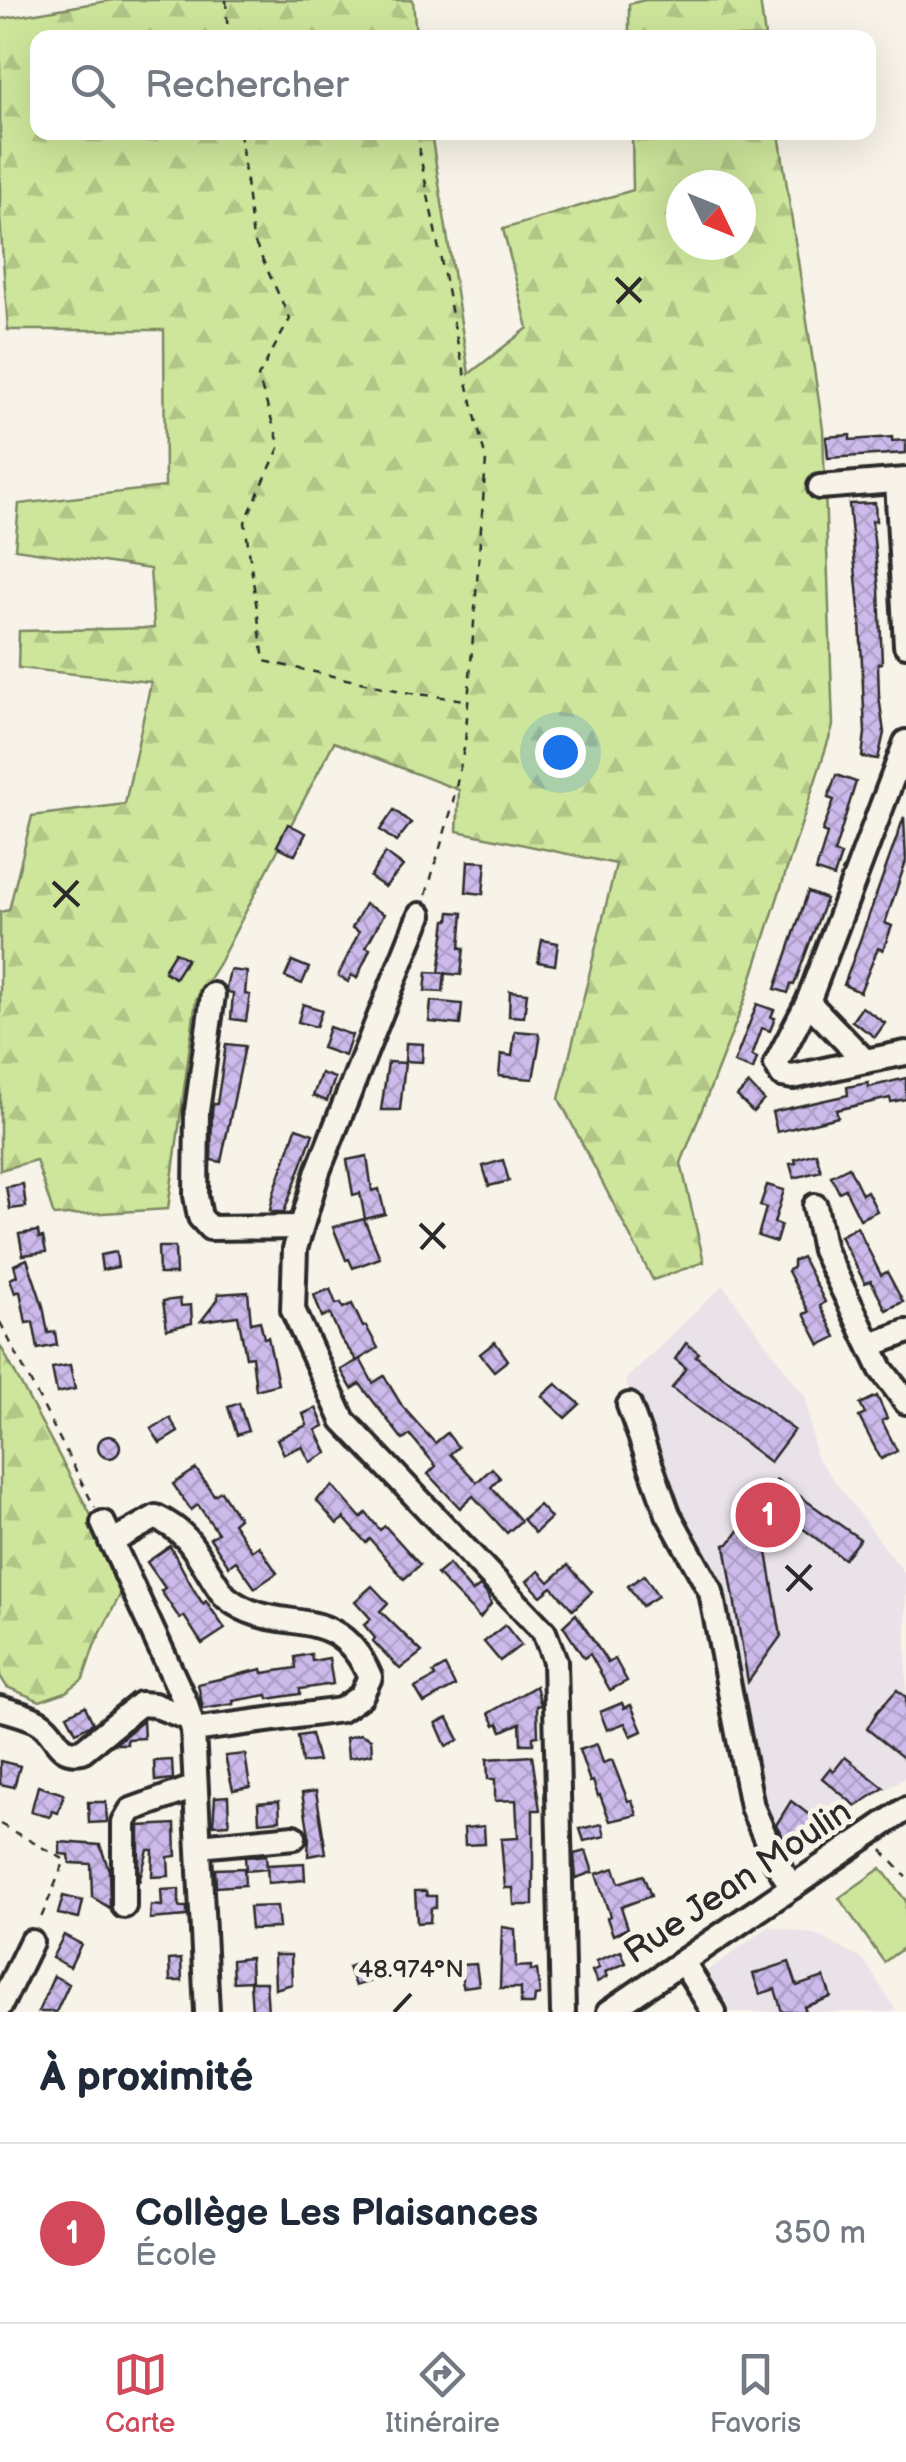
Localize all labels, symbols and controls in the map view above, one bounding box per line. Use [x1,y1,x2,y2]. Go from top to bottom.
search box [30,30,876,140]
icon: search [65,58,120,113]
text: Rechercher [145,63,349,108]
north arrow [666,170,756,260]
your location [535,727,586,778]
pin: 1 [736,1478,800,1552]
street label: Rue Jean Moulin [616,1790,860,1974]
text: 48.974°N [358,1954,464,1985]
text: À proximité [40,2052,253,2103]
text: Collège Les Plaisances [135,2191,538,2236]
text: 1 [66,2214,79,2253]
text: 350 m [774,2214,866,2253]
text: École [135,2236,216,2275]
tab: Carte [105,2347,175,2440]
tab: Itinéraire [385,2347,500,2440]
tab: Favoris [710,2347,801,2440]

